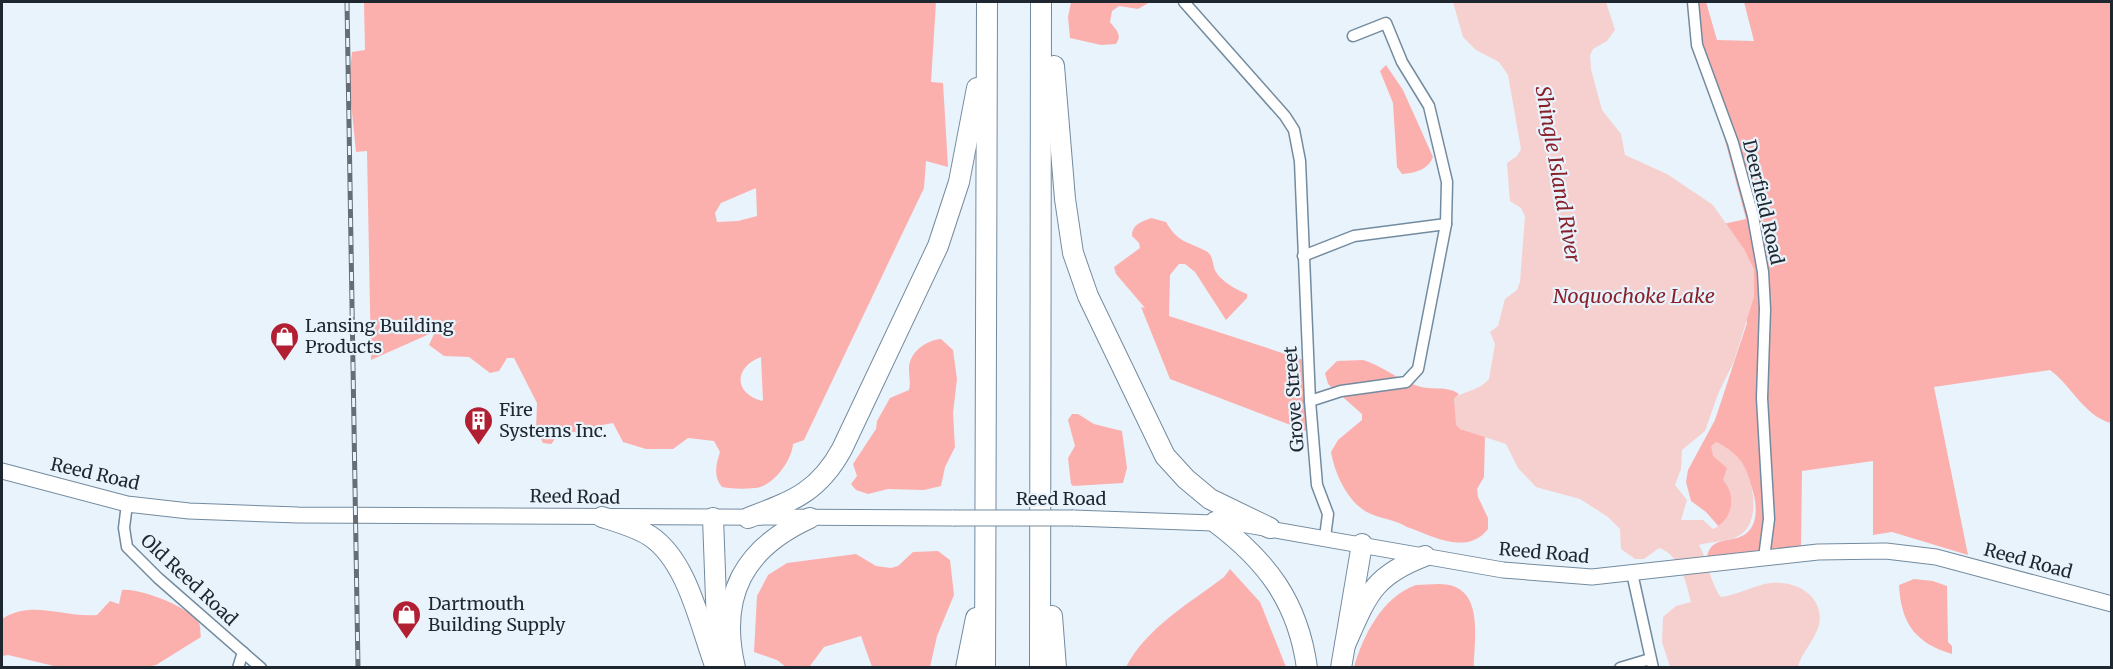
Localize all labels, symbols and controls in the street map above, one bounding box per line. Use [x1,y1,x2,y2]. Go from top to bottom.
water label: Shingle Island River [1531,84,1586,265]
street label: Deerfield Road [1738,137,1789,267]
water label: Noquochoke Lake [1553,283,1715,308]
place label: Lansing Building Products [305,314,454,358]
shop icon: Lansing Building Products [268,320,300,362]
street label: Grove Street [1278,345,1309,453]
place label: Fire Systems Inc. [499,398,607,442]
building icon: Fire Systems Inc. [462,404,494,446]
street label: Reed Road [48,452,142,495]
street label: Reed Road [530,484,621,509]
street label: Reed Road [1016,487,1106,510]
street label: Old Reed Road [136,529,243,630]
street label: Reed Road [1498,537,1590,568]
street label: Reed Road [1981,538,2075,583]
place label: Dartmouth Building Supply [428,592,566,636]
shop icon: Dartmouth Building Supply [391,598,423,640]

